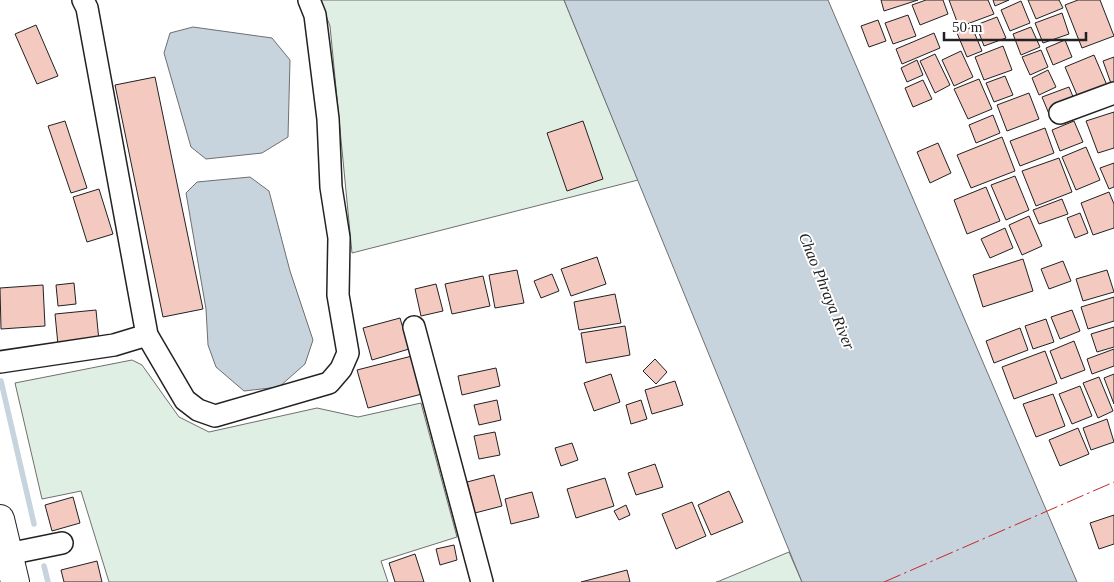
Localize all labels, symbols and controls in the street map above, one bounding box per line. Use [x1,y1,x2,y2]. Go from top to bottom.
scale bar [944,10,1086,42]
text: 50 m [952,19,983,35]
water label: Chao Phraya River [795,230,858,353]

